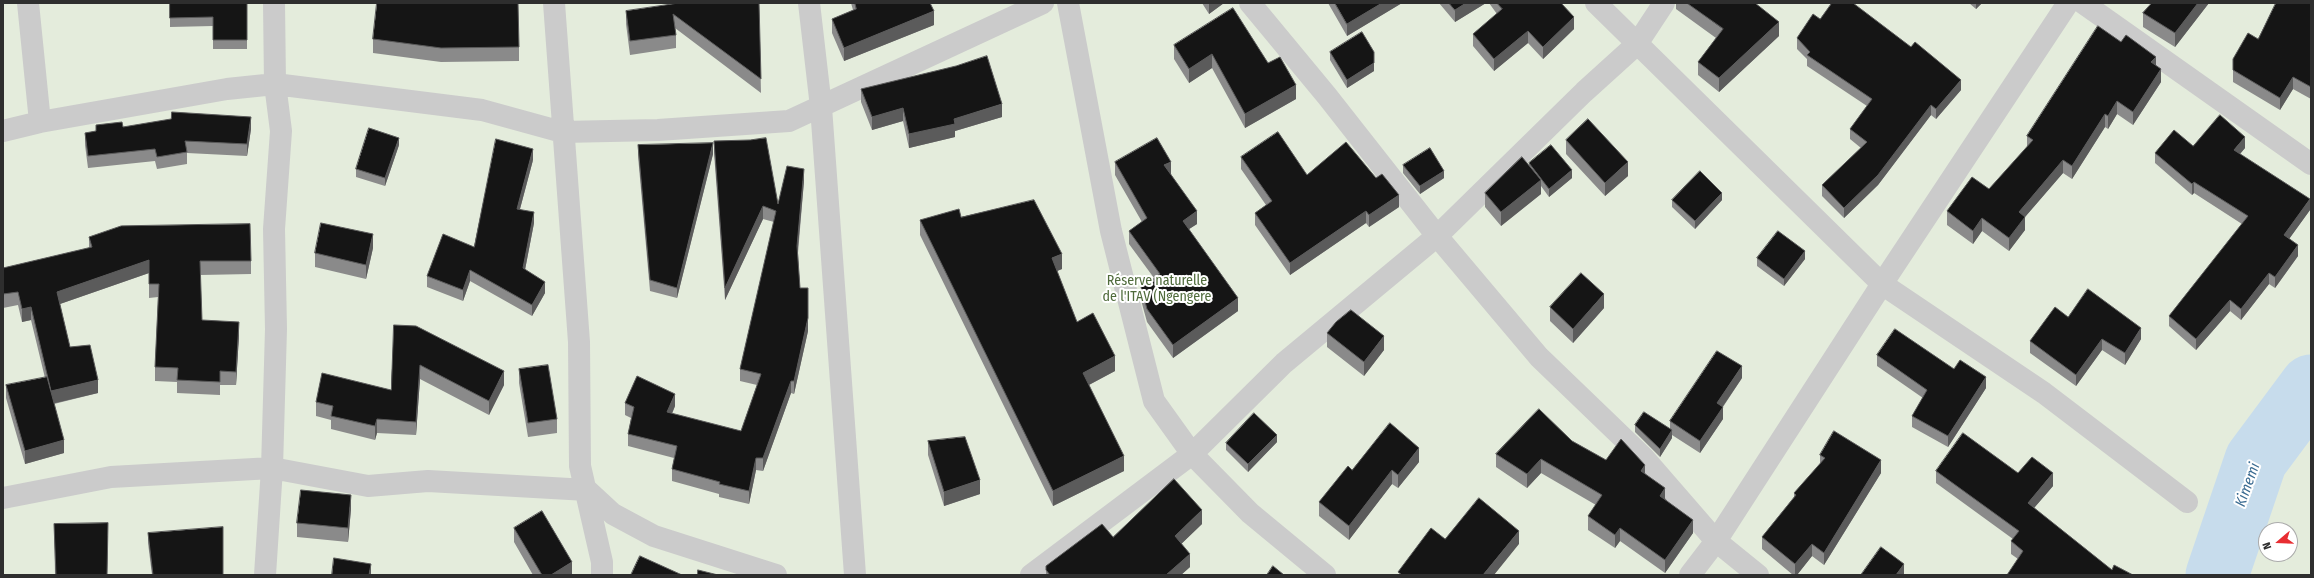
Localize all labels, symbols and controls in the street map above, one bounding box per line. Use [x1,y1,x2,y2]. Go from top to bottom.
park label: Réserve naturelle de l'ITAV (Ngengere [1102,273,1212,306]
water label: Kimemi [2232,461,2264,509]
north arrow [2258,522,2298,562]
text: N [2260,541,2274,551]

